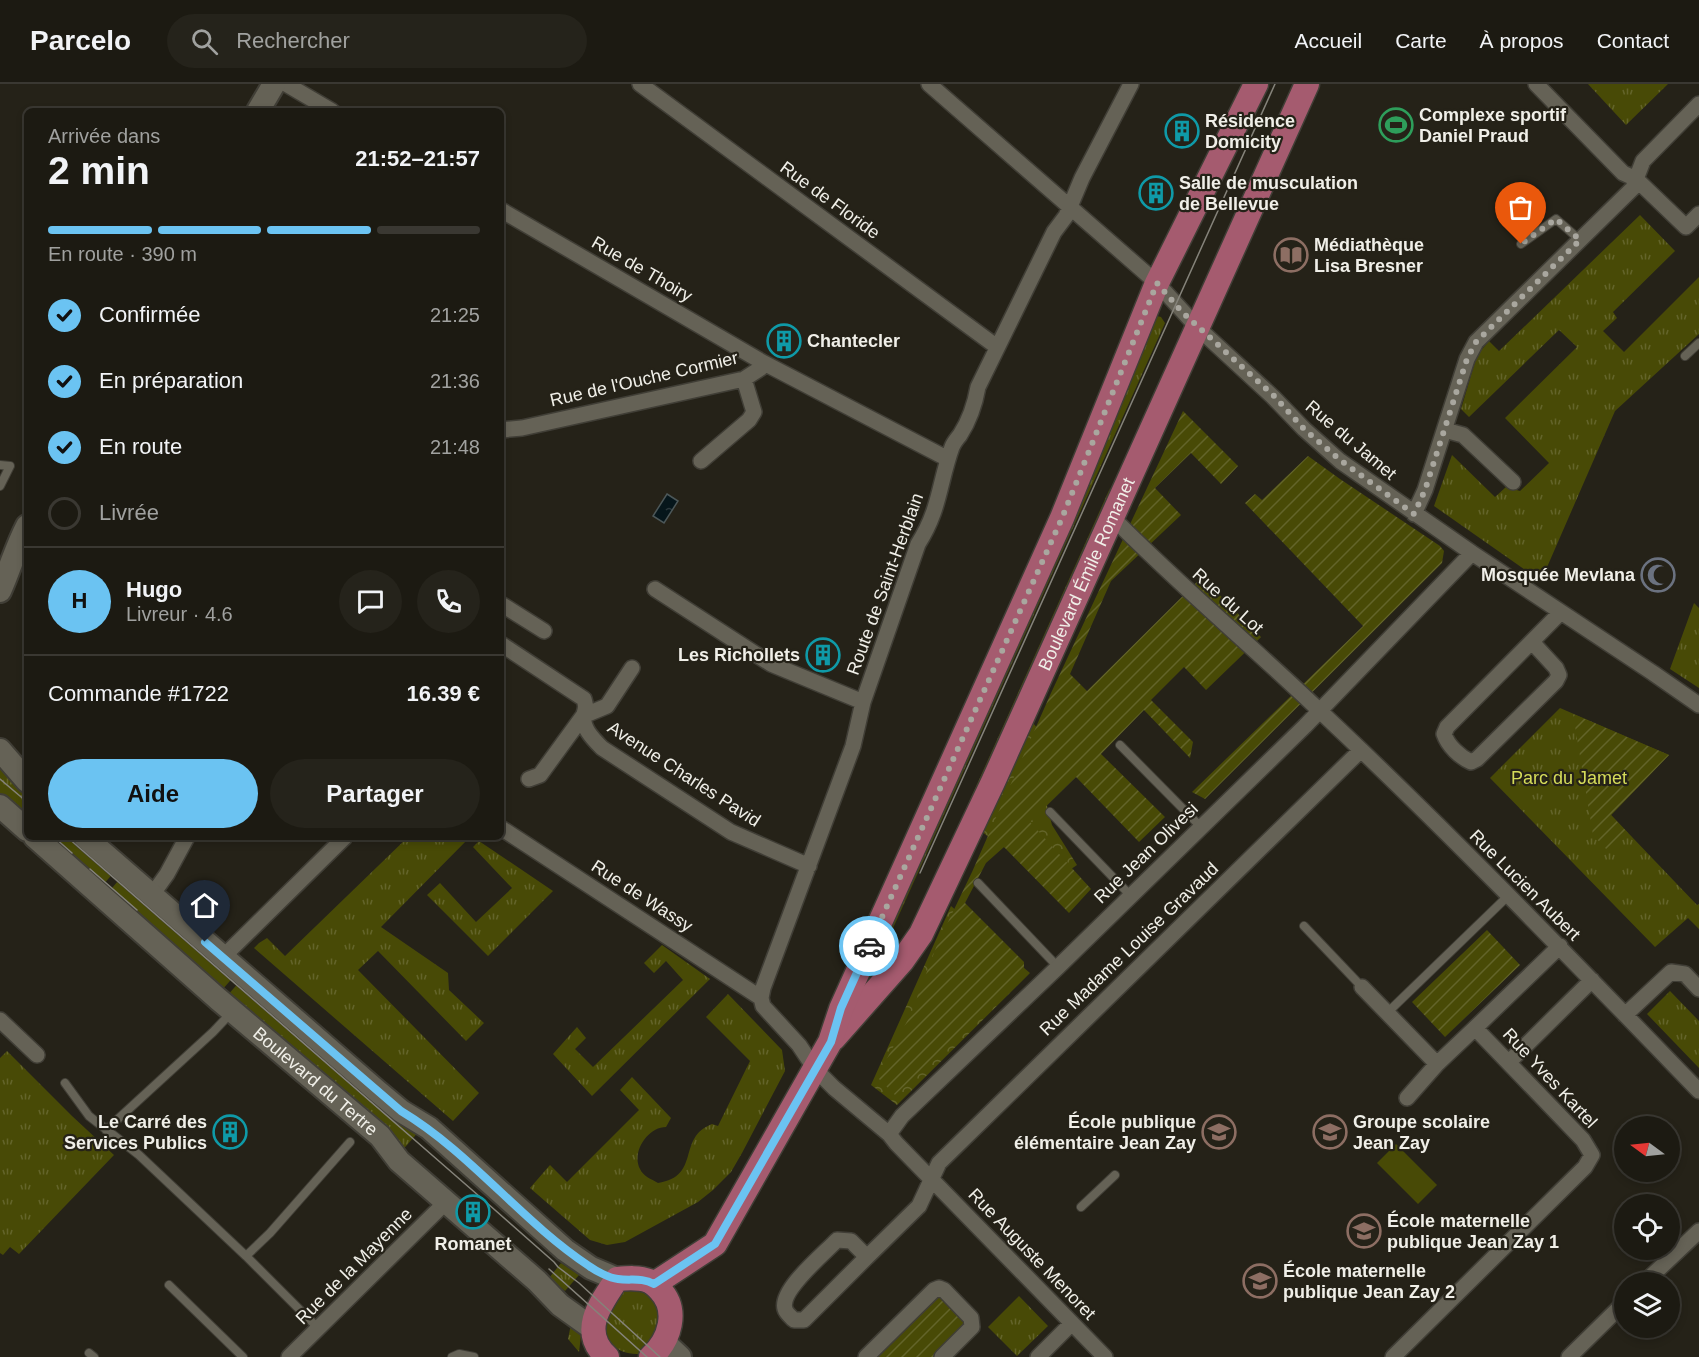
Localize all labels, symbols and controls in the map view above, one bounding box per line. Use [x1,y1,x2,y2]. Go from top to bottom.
search box [167,14,587,68]
text: Parcelo [30,25,131,56]
icon: search [188,25,221,58]
text: Rechercher [236,28,350,53]
text: Accueil [1295,29,1362,52]
text: Carte [1395,29,1447,52]
text: À propos [1480,29,1564,52]
text: Contact [1597,29,1669,52]
place label: Complexe sportif Daniel Praud [1419,105,1567,146]
sports icon: Complexe sportif Daniel Praud [1378,107,1414,143]
place label: Résidence Domicity [1205,111,1295,152]
building icon: Résidence Domicity [1164,113,1200,149]
text: Arrivée dans [48,125,160,147]
text: 21:52–21:57 [355,146,480,171]
text: 2 min [48,149,150,192]
street label: Rue de Floride [776,157,884,243]
place label: Salle de musculation de Bellevue [1179,173,1358,214]
building icon: Salle de musculation de Bellevue [1138,175,1174,211]
pin [1495,182,1546,244]
icon: bag [1504,191,1537,224]
street label: Rue de Thoiry [588,232,696,306]
place label: Médiathèque Lisa Bresner [1314,235,1424,276]
library icon: Médiathèque Lisa Bresner [1273,237,1309,273]
text: En route · 390 m [48,243,197,265]
icon: check [48,299,81,332]
text: Confirmée [99,302,200,327]
text: 21:25 [430,304,480,326]
building icon: Chantecler [766,323,802,359]
place label: Chantecler [807,331,900,351]
street label: Rue de l'Ouche Cormier [548,348,740,410]
icon: check [48,365,81,398]
text: En préparation [99,368,243,393]
text: 21:36 [430,370,480,392]
street label: Rue du Jamet [1302,396,1400,484]
icon: check [48,431,81,464]
text: En route [99,434,182,459]
text: 21:48 [430,436,480,458]
street label: Boulevard Émile Romanet [1035,474,1139,674]
street label: Route de Saint-Herblain [843,490,927,678]
text: Livrée [99,500,159,525]
mosque icon: Mosquée Mevlana [1640,557,1676,593]
street label: Rue du Lot [1189,564,1267,638]
place label: Mosquée Mevlana [1481,565,1636,585]
button: chat [339,570,402,633]
button: phone [417,570,480,633]
text: Hugo [126,577,182,602]
text: H [72,588,87,613]
text: Livreur · 4.6 [126,603,233,625]
building icon: Les Richollets [805,637,841,673]
place label: Les Richollets [678,645,800,665]
text: Commande #1722 [48,681,229,706]
text: 16.39 € [407,681,480,706]
street label: Avenue Charles Pavid [604,717,764,831]
button: Aide [48,759,258,828]
button: Partager [270,759,480,828]
park label: Parc du Jamet [1511,768,1627,788]
street label: Rue Jean Olivesi [1090,799,1202,907]
street label: Rue Lucien Aubert [1466,826,1584,944]
street label: Rue de Wassy [588,856,696,936]
street label: Rue Madame Louise Gravaud [1036,858,1222,1040]
pin [179,880,230,942]
icon: home [188,889,221,922]
courier [839,916,899,976]
icon: car [853,930,886,963]
street label: Boulevard du Tertre [249,1023,382,1140]
street label: Rue Yves Kartel [1499,1024,1601,1132]
place label: École publique élémentaire Jean Zay [1014,1111,1196,1153]
place label: Le Carré des Services Publics [64,1112,207,1153]
place label: Groupe scolaire Jean Zay [1353,1112,1490,1153]
building icon: Le Carré des Services Publics [212,1114,248,1150]
school or university icon: École publique élémentaire Jean Zay [1201,1114,1237,1150]
school or university icon: Groupe scolaire Jean Zay [1312,1114,1348,1150]
north arrow [1614,1116,1680,1182]
map controls [1614,1116,1680,1338]
street label: Rue Auguste Menoret [964,1184,1100,1324]
building icon: Romanet [455,1194,491,1230]
button: locate [1614,1194,1680,1260]
street label: Rue de la Mayenne [292,1204,416,1328]
place label: École maternelle publique Jean Zay 1 [1387,1210,1559,1252]
school or university icon: École maternelle publique Jean Zay 1 [1346,1213,1382,1249]
place label: Romanet [434,1234,512,1254]
place label: École maternelle publique Jean Zay 2 [1283,1260,1455,1302]
school or university icon: École maternelle publique Jean Zay 2 [1242,1263,1278,1299]
button: layers [1614,1272,1680,1338]

